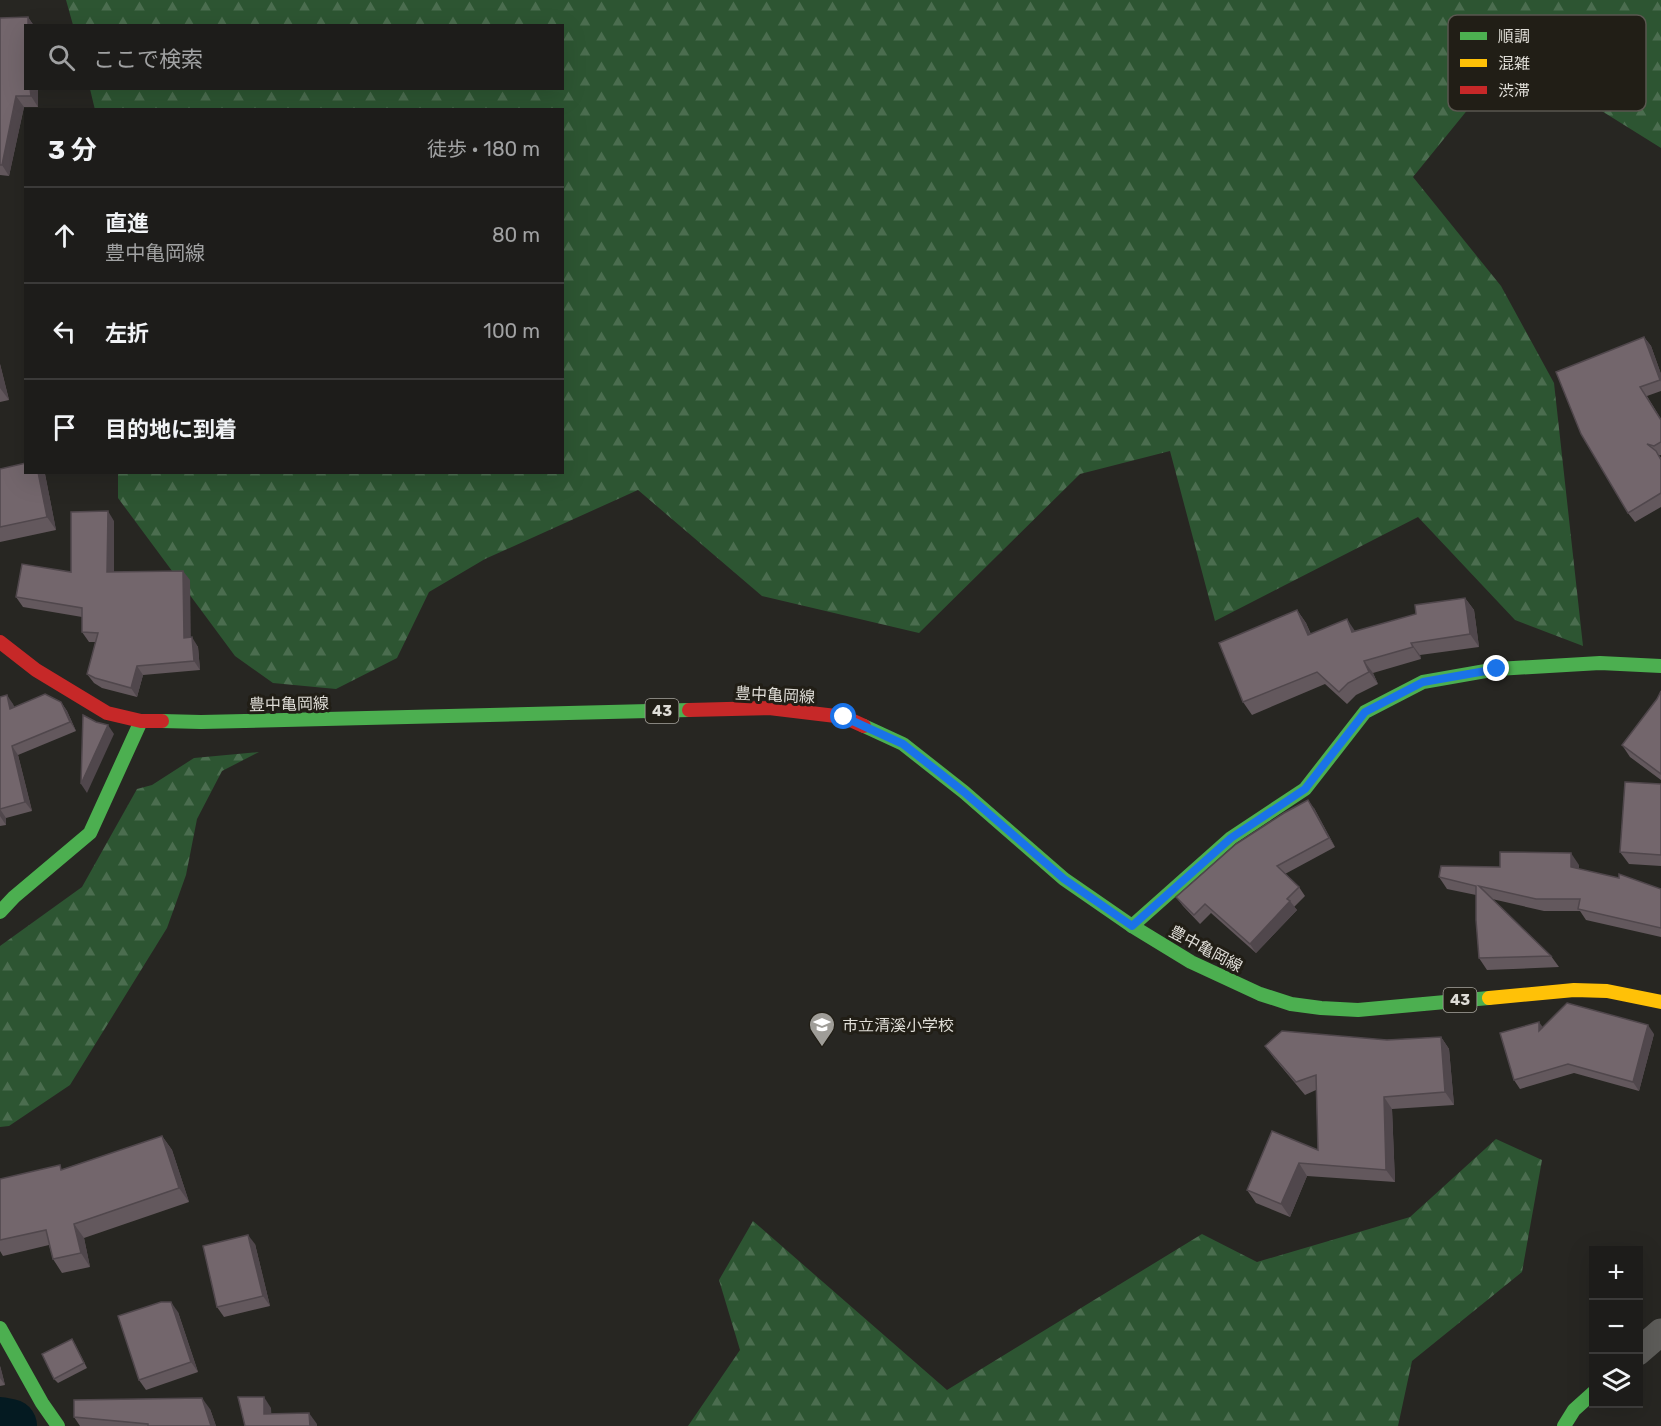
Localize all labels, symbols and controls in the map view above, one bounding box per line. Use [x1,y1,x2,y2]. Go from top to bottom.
legend [1448,15,1646,111]
search box [24,24,564,90]
text: 順調 [1498,27,1530,46]
icon: search [45,41,78,74]
text: ここで検索 [93,46,203,73]
text: 混雑 [1498,54,1530,73]
text: 渋滞 [1498,81,1530,100]
text: 3 分 [48,135,97,166]
text: 徒歩 · 180 m [427,137,540,161]
text: 直進 [105,210,149,237]
icon: ahead [48,219,81,252]
text: 80 m [492,223,540,247]
text: 豊中亀岡線 [105,241,205,265]
icon: left [48,315,81,348]
text: 100 m [483,319,540,343]
text: 左折 [105,320,149,347]
icon: arrive [48,411,81,444]
text: 目的地に到着 [105,416,237,443]
route end [1483,655,1509,681]
street label: 豊中亀岡線 [735,683,815,707]
street label: 豊中亀岡線 [249,694,329,714]
road number: 43 [646,699,678,723]
route start [830,703,856,729]
street label: 豊中亀岡線 [1166,922,1246,976]
road number: 43 [1444,988,1476,1012]
school or university icon: 市立清溪小学校 [807,1010,837,1048]
place label: 市立清溪小学校 [842,1016,954,1035]
map controls [1589,1246,1643,1408]
button: + [1589,1246,1643,1300]
button: − [1589,1300,1643,1354]
button: layers [1589,1354,1643,1408]

